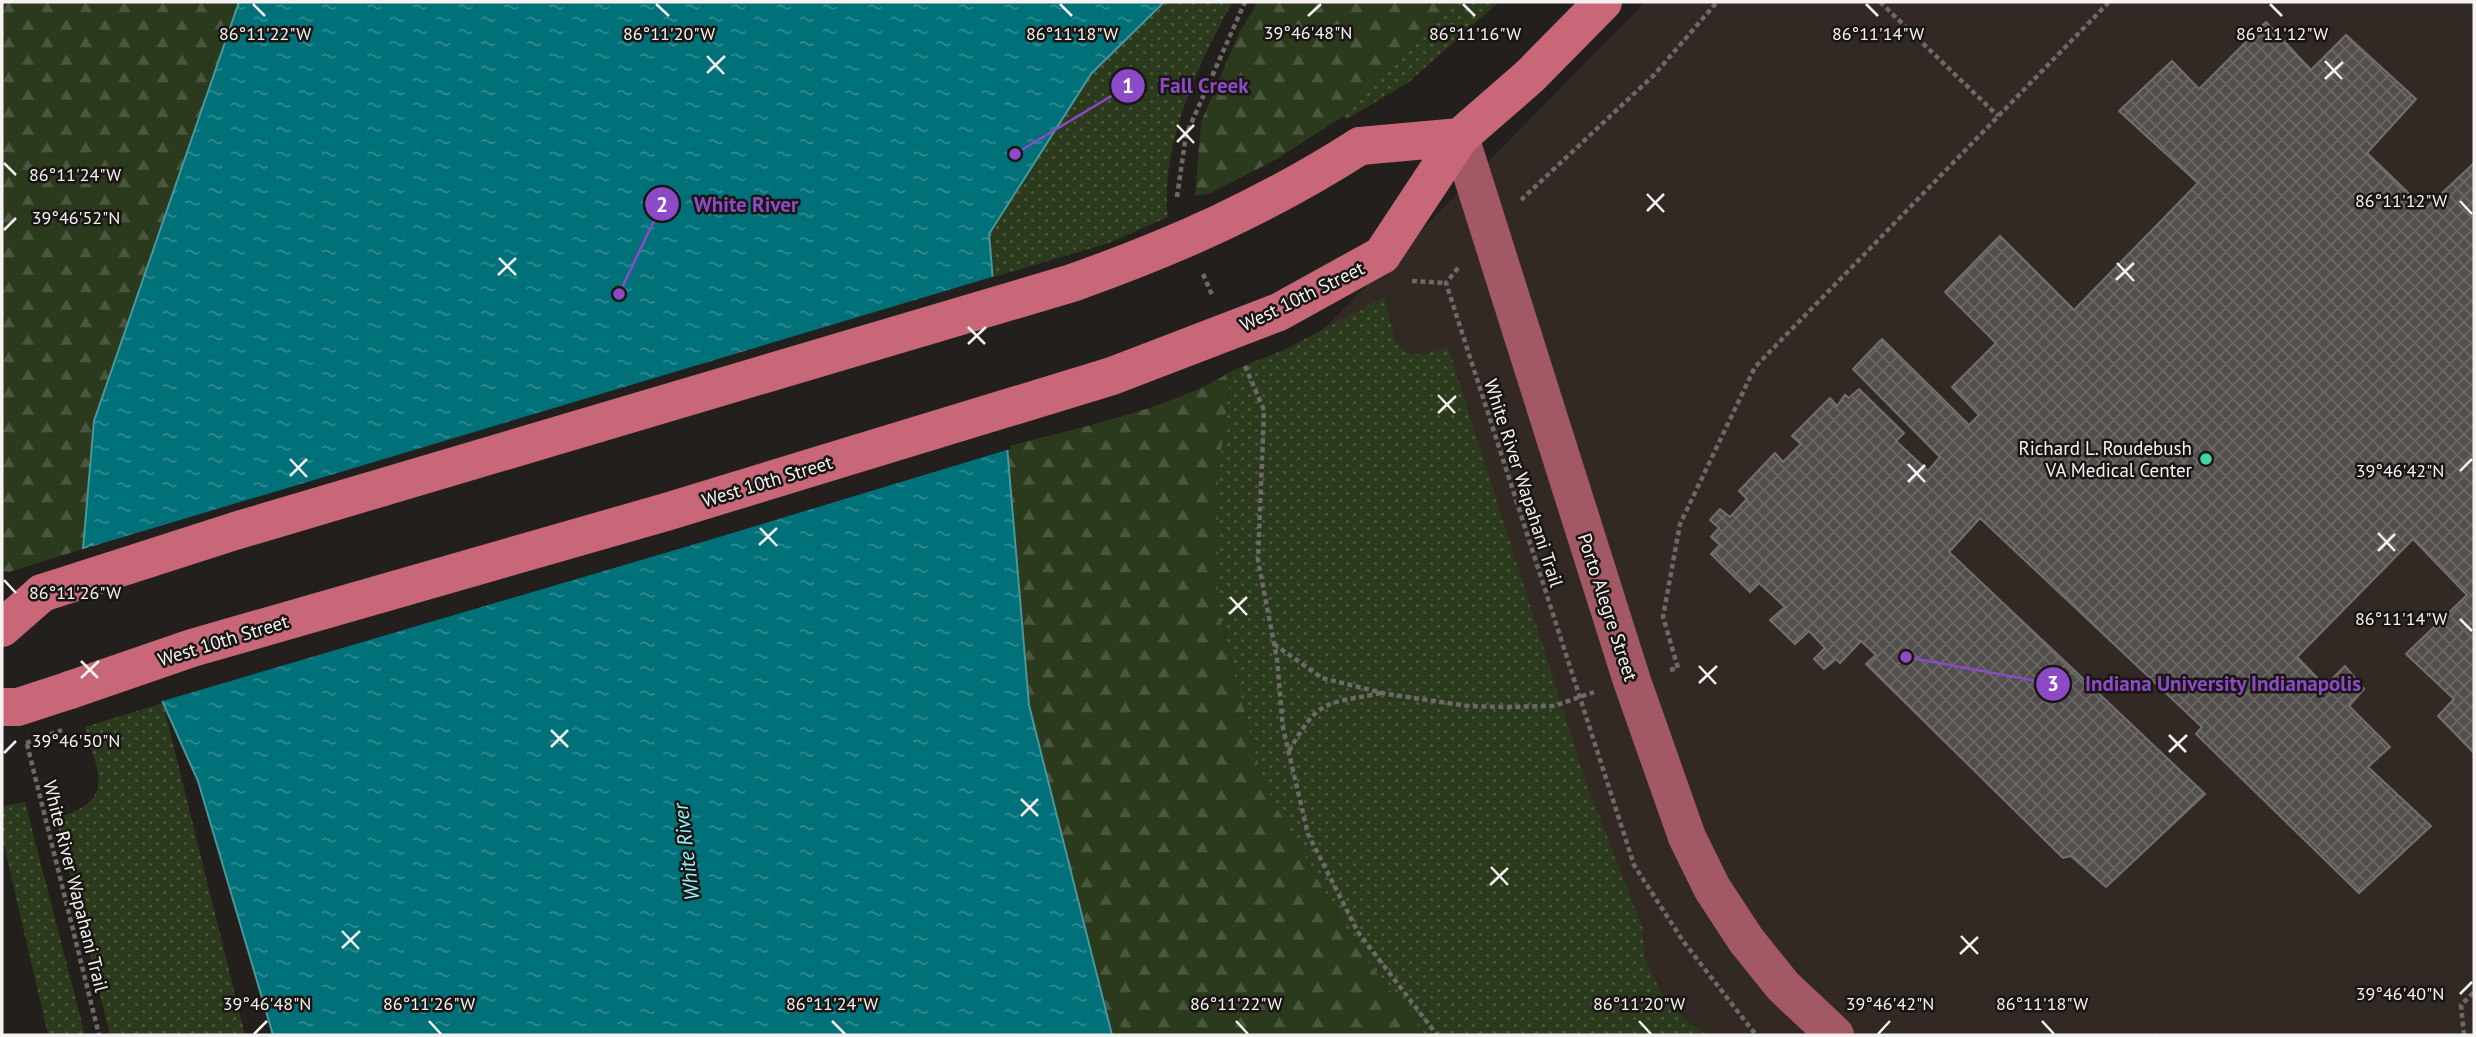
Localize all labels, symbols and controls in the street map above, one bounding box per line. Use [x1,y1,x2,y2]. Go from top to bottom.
text: 39°46'48"N [1264,21,1352,44]
text: 86°11'22"W [219,22,311,45]
text: 86°11'20"W [623,22,715,45]
text: 86°11'18"W [1026,22,1118,45]
text: 86°11'16"W [1429,22,1521,45]
text: 86°11'14"W [1832,22,1924,45]
text: 86°11'12"W [2236,22,2328,45]
callout: Fall Creek [1111,65,1263,107]
text: 1 [1122,72,1134,99]
text: Fall Creek [1160,72,1249,99]
text: 86°11'24"W [29,163,121,186]
callout: White River [645,183,812,225]
text: 86°11'12"W [2355,189,2447,212]
text: 2 [656,191,668,218]
text: White River [694,191,799,218]
text: 39°46'52"N [32,206,120,229]
street label: West 10th Street [1236,255,1369,336]
street label: White River Wapahani Trail [1479,376,1569,590]
place label: Richard L. Roudebush VA Medical Center [2018,436,2193,482]
street label: West 10th Street [699,450,836,512]
marker: Richard L. Roudebush VA Medical Center [2198,451,2214,467]
text: 39°46'42"N [2356,459,2444,482]
street label: Porto Alegre Street [1573,530,1643,684]
text: 86°11'26"W [29,581,121,604]
text: 86°11'14"W [2355,607,2447,630]
street label: West 10th Street [155,609,292,671]
callout: Indiana University Indianapolis [2036,663,2376,705]
text: 3 [2047,670,2059,697]
text: Indiana University Indianapolis [2085,670,2361,697]
text: 39°46'50"N [32,729,120,752]
street label: White River Wapahani Trail [38,778,114,995]
water label: White River [666,800,705,902]
text: 39°46'40"N [2356,982,2444,1005]
text: 39°46'48"N [223,992,311,1015]
text: 86°11'26"W [383,992,475,1015]
text: 86°11'24"W [786,992,878,1015]
text: 86°11'22"W [1190,992,1282,1015]
text: 86°11'20"W [1593,992,1685,1015]
text: 39°46'42"N [1846,992,1934,1015]
text: 86°11'18"W [1996,992,2088,1015]

